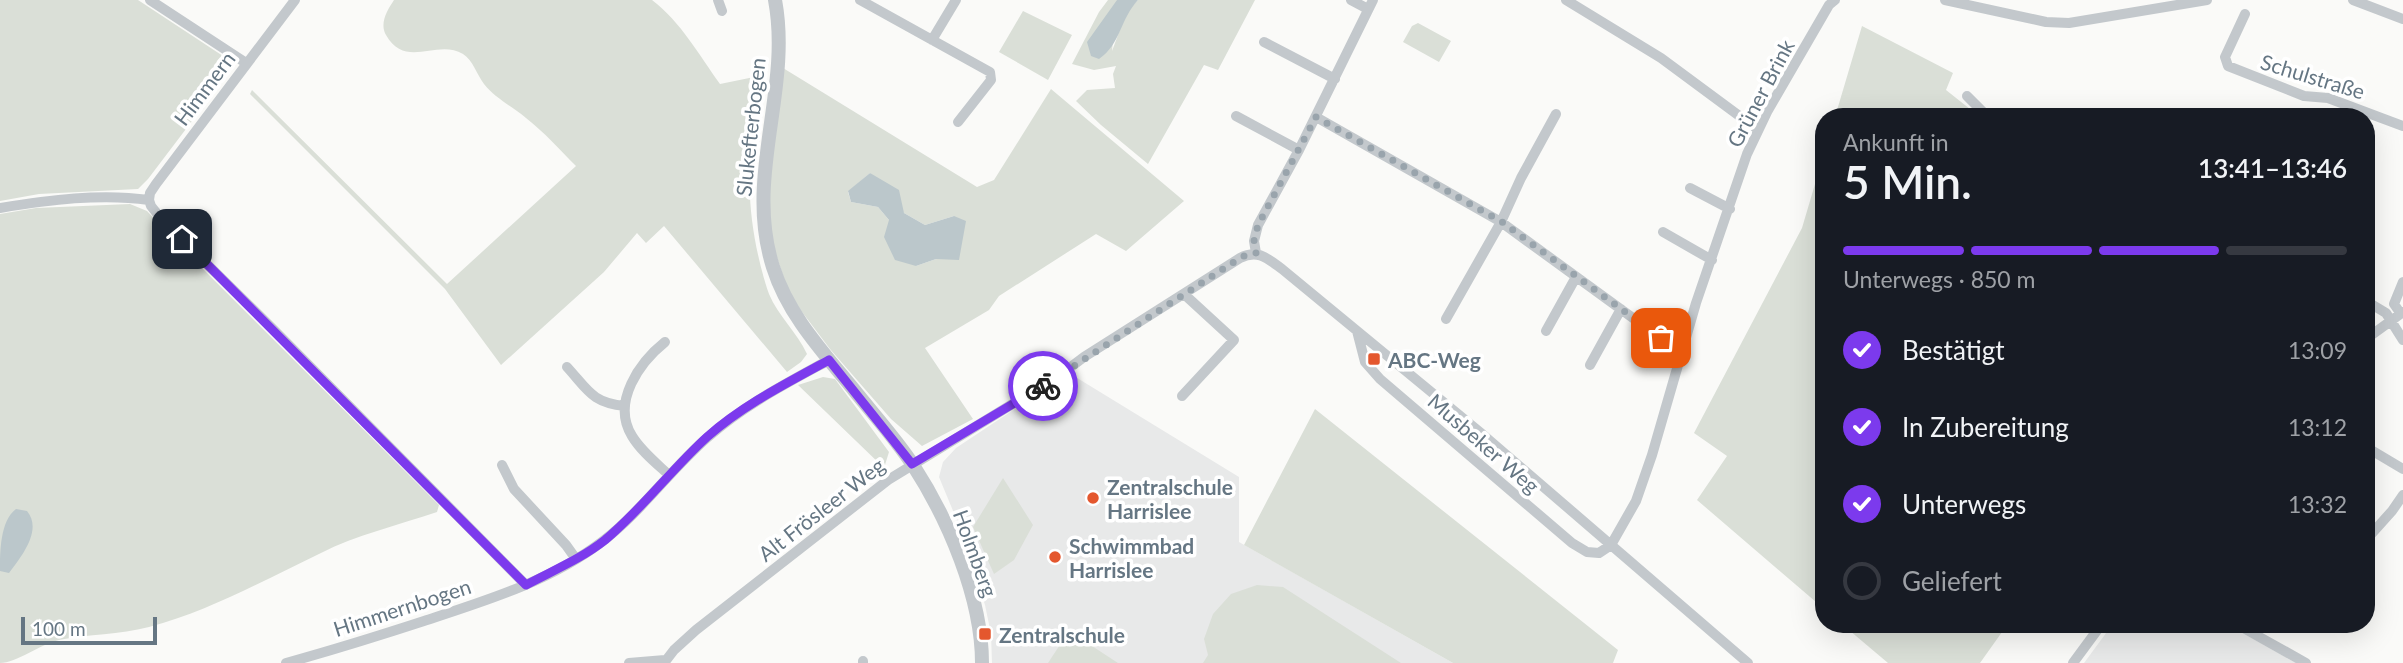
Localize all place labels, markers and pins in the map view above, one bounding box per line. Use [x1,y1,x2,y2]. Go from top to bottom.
pin [152,209,212,269]
pin [1631,308,1691,368]
place label: ABC-Weg [1387,347,1481,372]
marker: ABC-Weg [1366,351,1382,367]
place label: Zentralschule Harrislee [1107,474,1233,523]
marker: Zentralschule Harrislee [1085,490,1101,506]
place label: Schwimmbad Harrislee [1069,533,1194,582]
marker: Schwimmbad Harrislee [1047,549,1063,565]
place label: Zentralschule [999,622,1125,647]
marker: Zentralschule [977,626,993,642]

